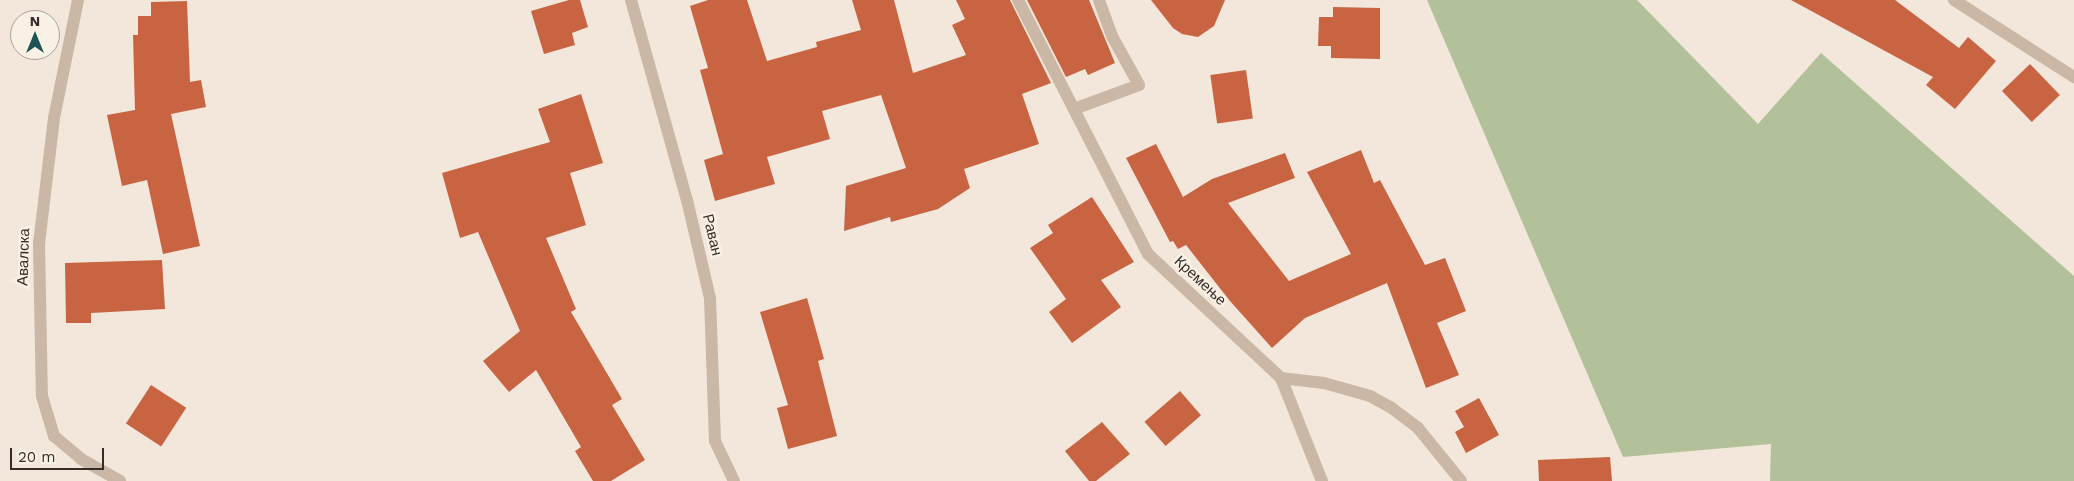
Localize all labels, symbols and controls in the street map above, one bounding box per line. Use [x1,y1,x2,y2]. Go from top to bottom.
north arrow [10,10,60,60]
text: N [30,13,40,29]
street label: Раван [698,212,726,258]
street label: Авалска [14,228,34,286]
street label: Кремење [1170,252,1230,310]
scale bar [12,438,106,470]
text: 20 m [18,448,56,466]

